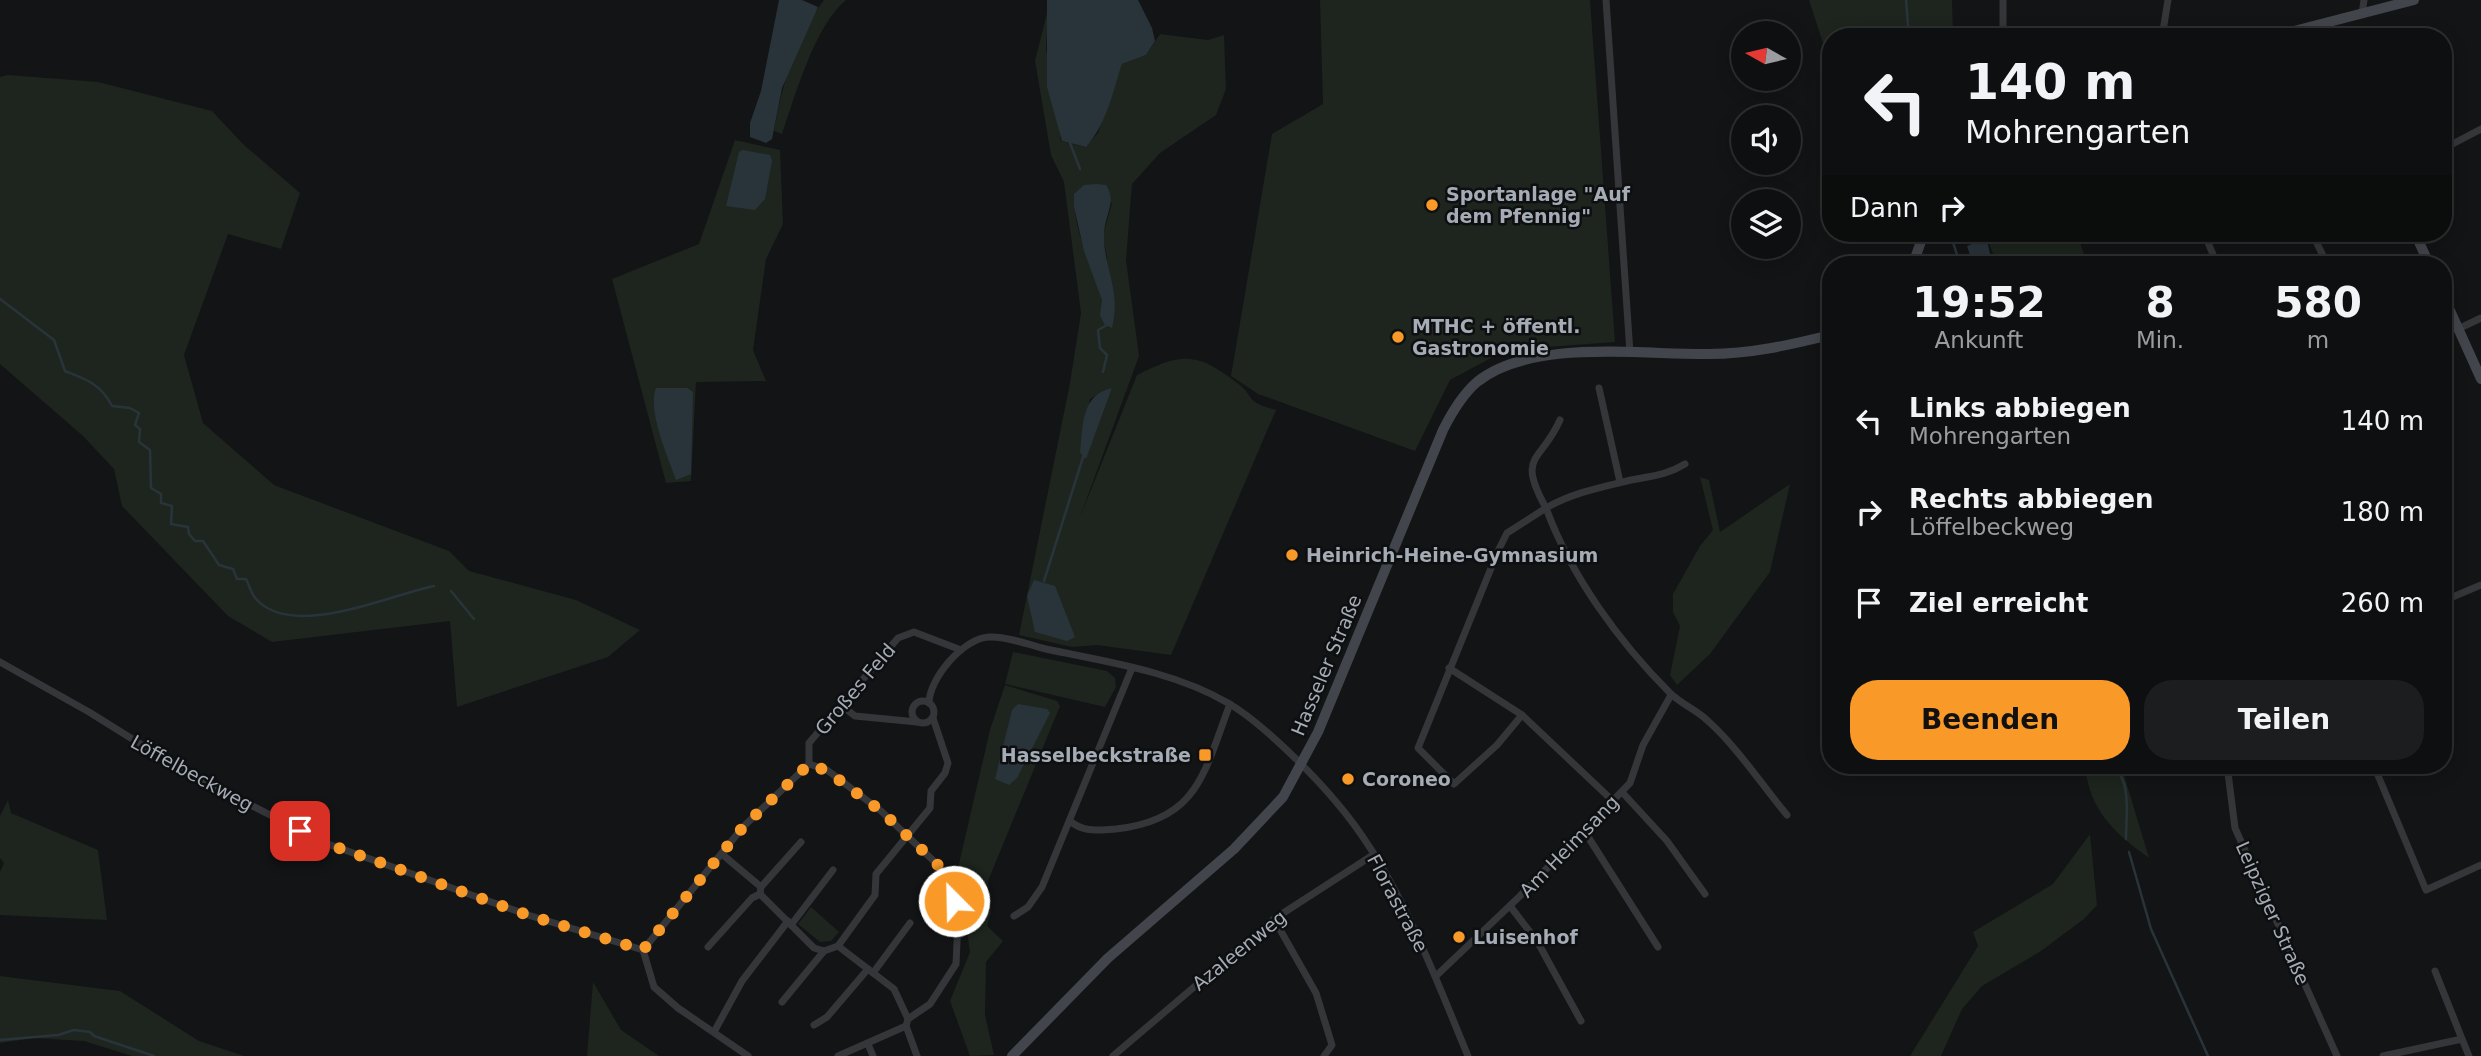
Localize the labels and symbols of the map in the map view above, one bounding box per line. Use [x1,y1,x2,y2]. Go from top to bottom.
north arrow [1731,21,1801,91]
place label: Sportanlage "Auf dem Pfennig" [1446,183,1631,227]
marker: Sportanlage "Auf dem Pfennig" [1424,197,1440,213]
place label: MTHC + öffentl. Gastronomie [1412,315,1581,359]
marker: MTHC + öffentl. Gastronomie [1390,329,1406,345]
place label: Heinrich-Heine-Gymnasium [1306,544,1598,566]
marker: Heinrich-Heine-Gymnasium [1284,547,1300,563]
street label: Hasseler Straße [1286,591,1366,739]
street label: Großes Feld [810,639,900,739]
street label: Löffelbeckweg [127,730,257,816]
place label: Hasselbeckstraße [1001,744,1191,766]
marker: Hasselbeckstraße [1197,747,1213,763]
place label: Coroneo [1362,768,1451,790]
marker: Coroneo [1340,771,1356,787]
street label: Am Heimsang [1515,791,1623,901]
pin [270,801,330,861]
street label: Leipziger Straße [2231,838,2315,988]
street label: Florastraße [1363,850,1433,956]
position arrow [917,864,991,938]
street label: Azaleenweg [1188,905,1290,995]
place label: Luisenhof [1473,926,1578,948]
marker: Luisenhof [1451,929,1467,945]

